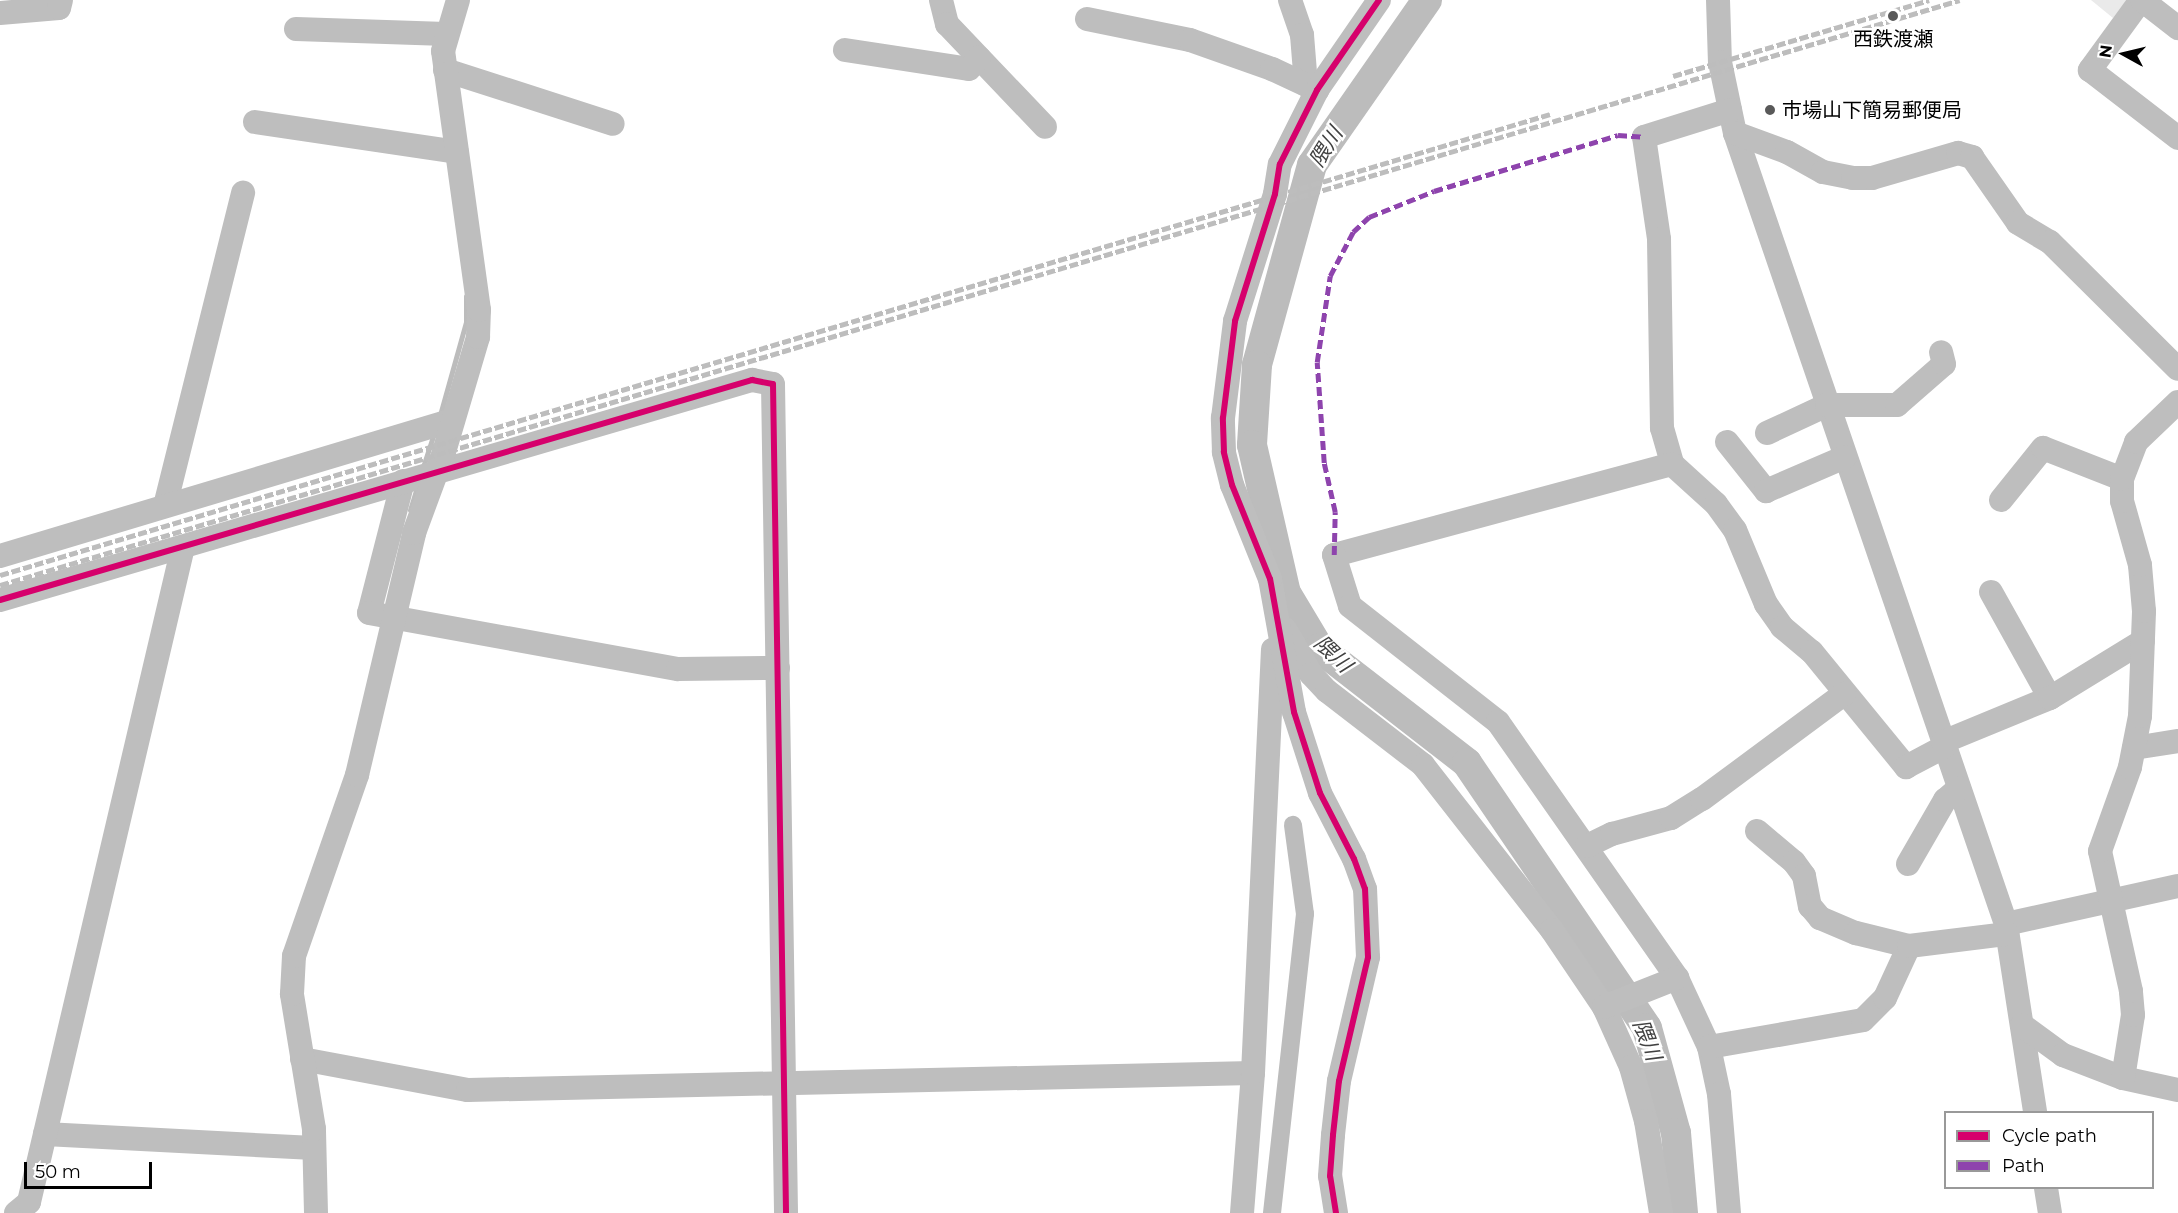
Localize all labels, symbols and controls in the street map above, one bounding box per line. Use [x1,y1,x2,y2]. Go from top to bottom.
marker: 西鉄渡瀬 [1884,7,1902,25]
north arrow [2094,24,2154,84]
place label: 西鉄渡瀬 [1853,27,1933,51]
text: N [2095,44,2116,59]
place label: 市場山下簡易郵便局 [1782,98,1962,122]
marker: 市場山下簡易郵便局 [1763,103,1777,117]
water label: 隈川 [1304,123,1348,171]
water label: 隈川 [1309,630,1357,678]
water label: 隈川 [1628,1016,1666,1064]
legend [1944,1111,2154,1189]
text: Cycle path [2002,1125,2097,1147]
scale bar [27,1150,154,1188]
text: Path [2002,1155,2045,1177]
text: 50 m [35,1161,81,1183]

